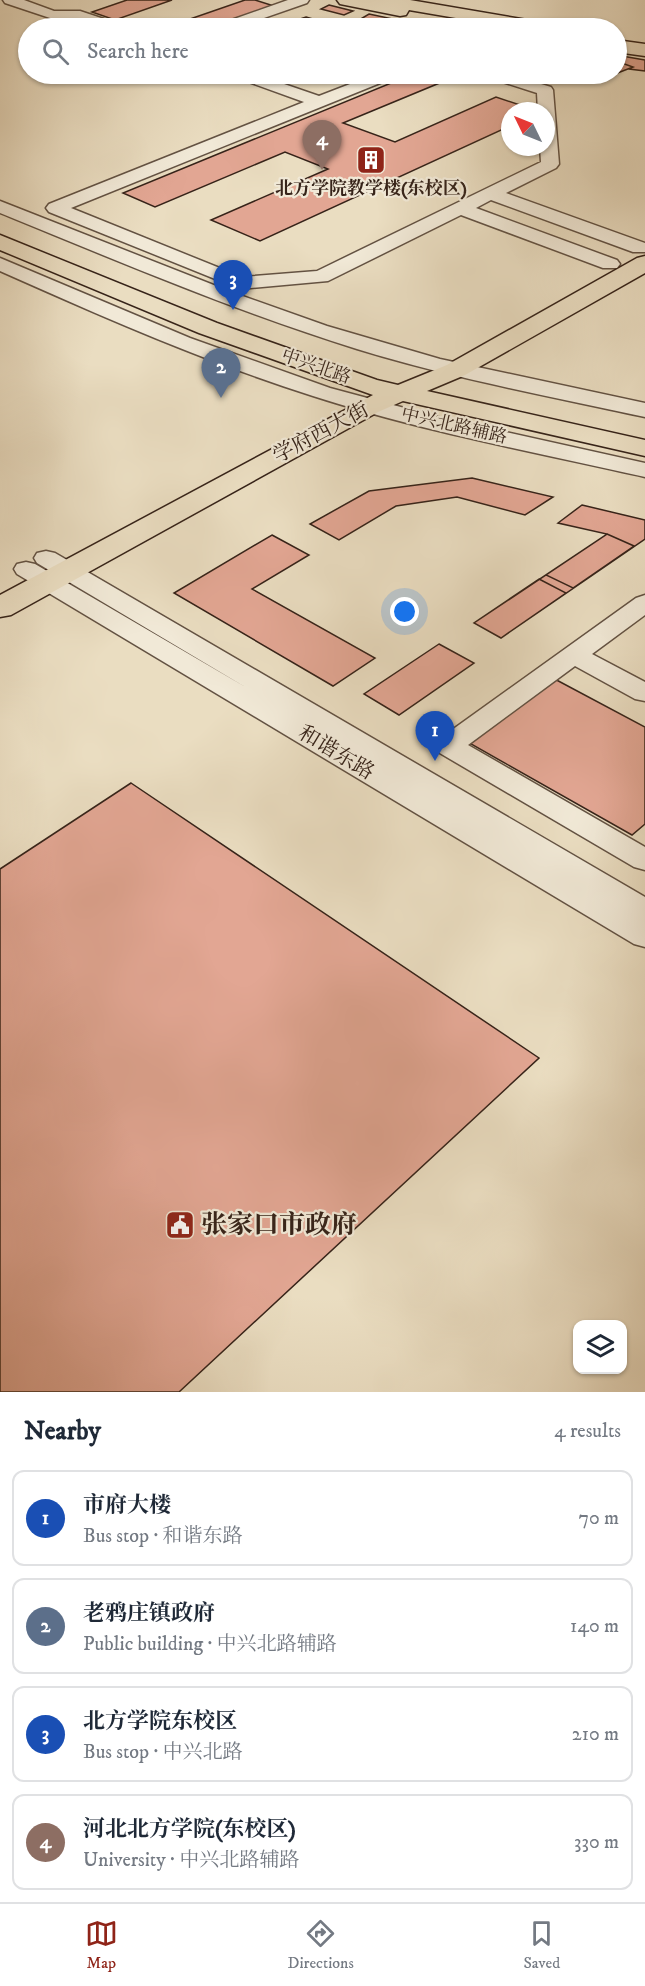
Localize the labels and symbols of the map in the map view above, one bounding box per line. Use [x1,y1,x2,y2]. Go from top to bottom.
north arrow [501,102,555,156]
pin: 4 [302,120,342,170]
building icon: 北方学院教学楼(东校区) [355,144,387,176]
place label: 北方学院教学楼(东校区) [275,178,467,200]
pin: 3 [214,260,252,310]
street label: 中兴北路 [278,345,354,389]
pin: 2 [202,348,240,398]
street label: 学府西大街 [269,397,373,469]
street label: 中兴北路辅路 [399,403,509,449]
your location [390,597,419,626]
pin: 1 [416,712,454,761]
street label: 和谐东路 [293,720,379,786]
public building icon: 张家口市政府 [164,1209,196,1241]
place label: 张家口市政府 [201,1209,357,1242]

